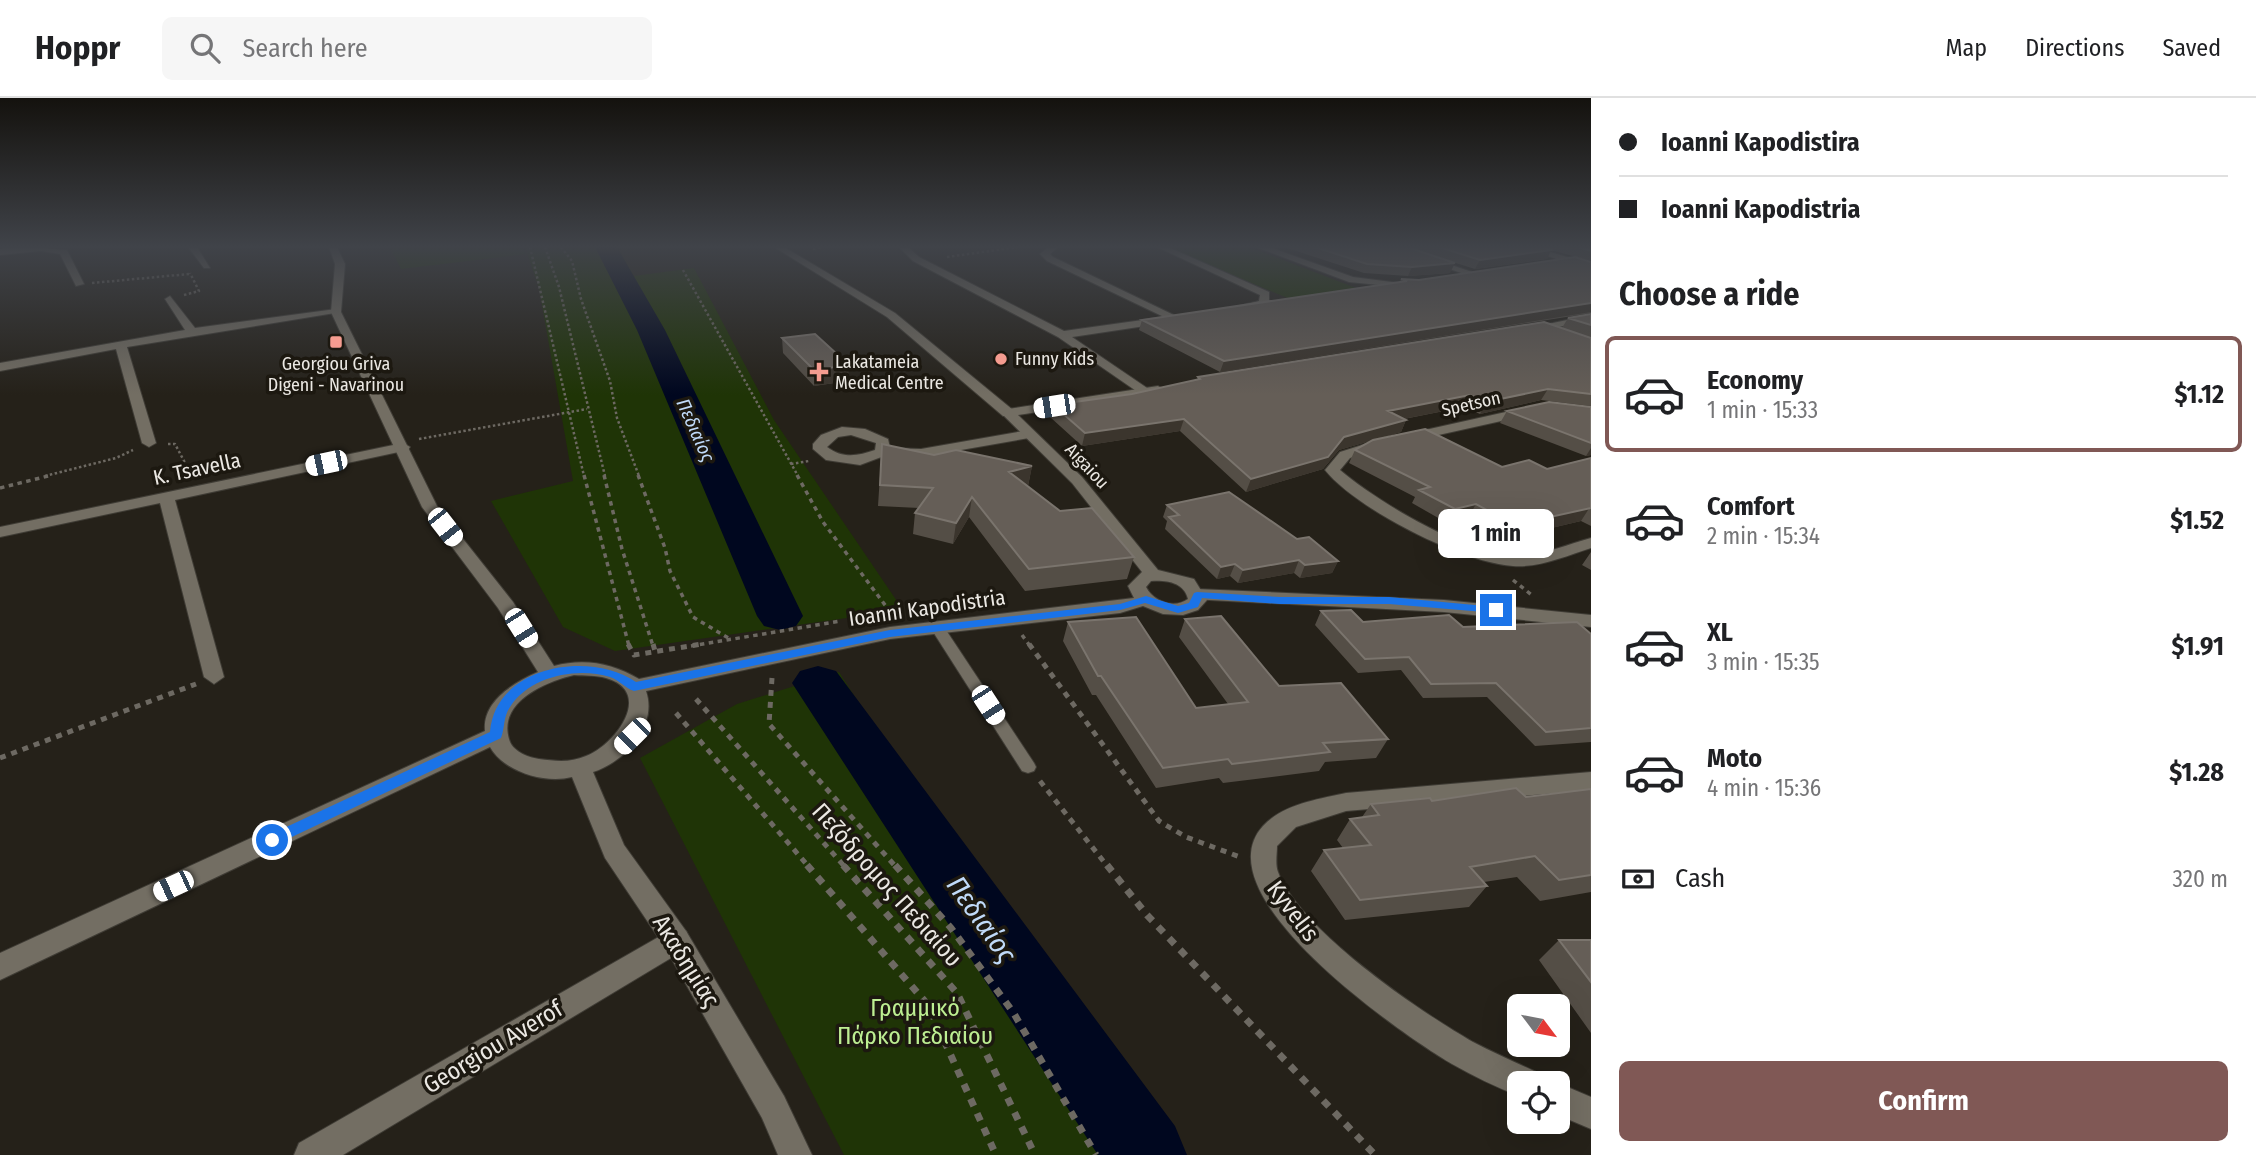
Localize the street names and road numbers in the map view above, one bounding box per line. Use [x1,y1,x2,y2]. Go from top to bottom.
street label: Spetson [1439,387,1503,421]
street label: Aigaiou [1060,439,1114,493]
street label: K. Tsavella [151,447,243,491]
street label: Ioanni Kapodistria [847,584,1007,632]
street label: Πεζόδρομος Πεδιαίου [806,798,968,972]
street label: Kyvelis [1261,875,1325,947]
street label: Ακαδημίας [647,910,725,1012]
street label: Georgiou Averof [418,994,569,1099]

